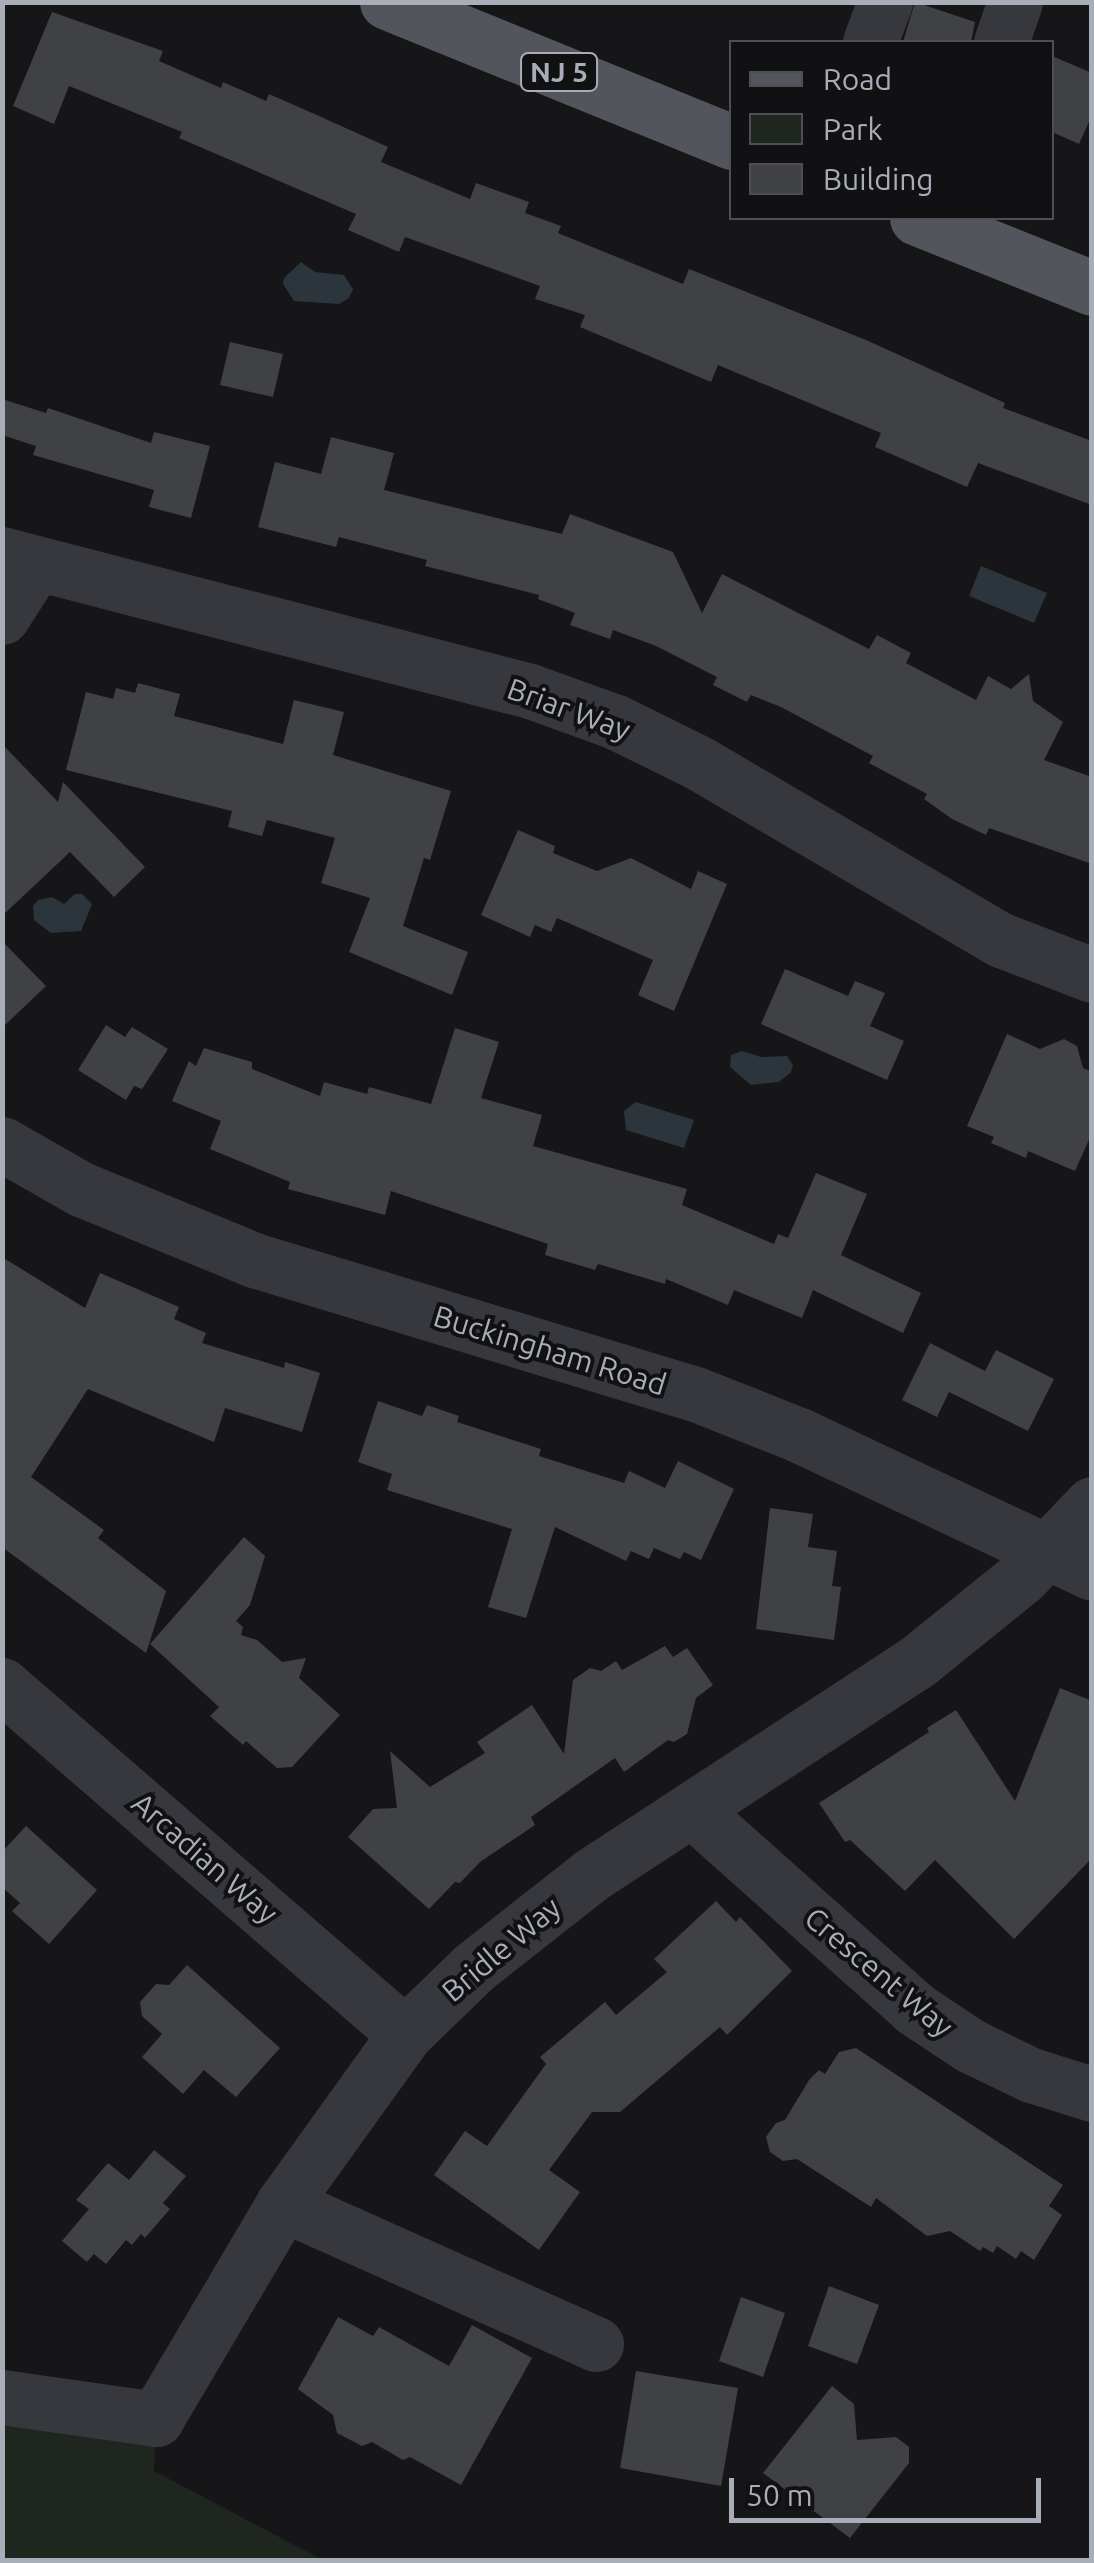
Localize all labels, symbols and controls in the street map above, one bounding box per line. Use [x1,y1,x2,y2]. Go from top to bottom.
legend [729,40,1054,220]
road number: NJ 5 [519,49,599,95]
text: Road [823,62,892,96]
text: Park [823,112,883,146]
text: Building [823,162,934,196]
street label: Briar Way [503,670,635,748]
street label: Buckingham Road [429,1297,671,1403]
street label: Arcadian Way [125,1785,285,1931]
street label: Bridle Way [434,1889,568,2009]
street label: Crescent Way [798,1900,960,2044]
scale bar [734,2458,1046,2520]
text: 50 m [746,2478,813,2512]

